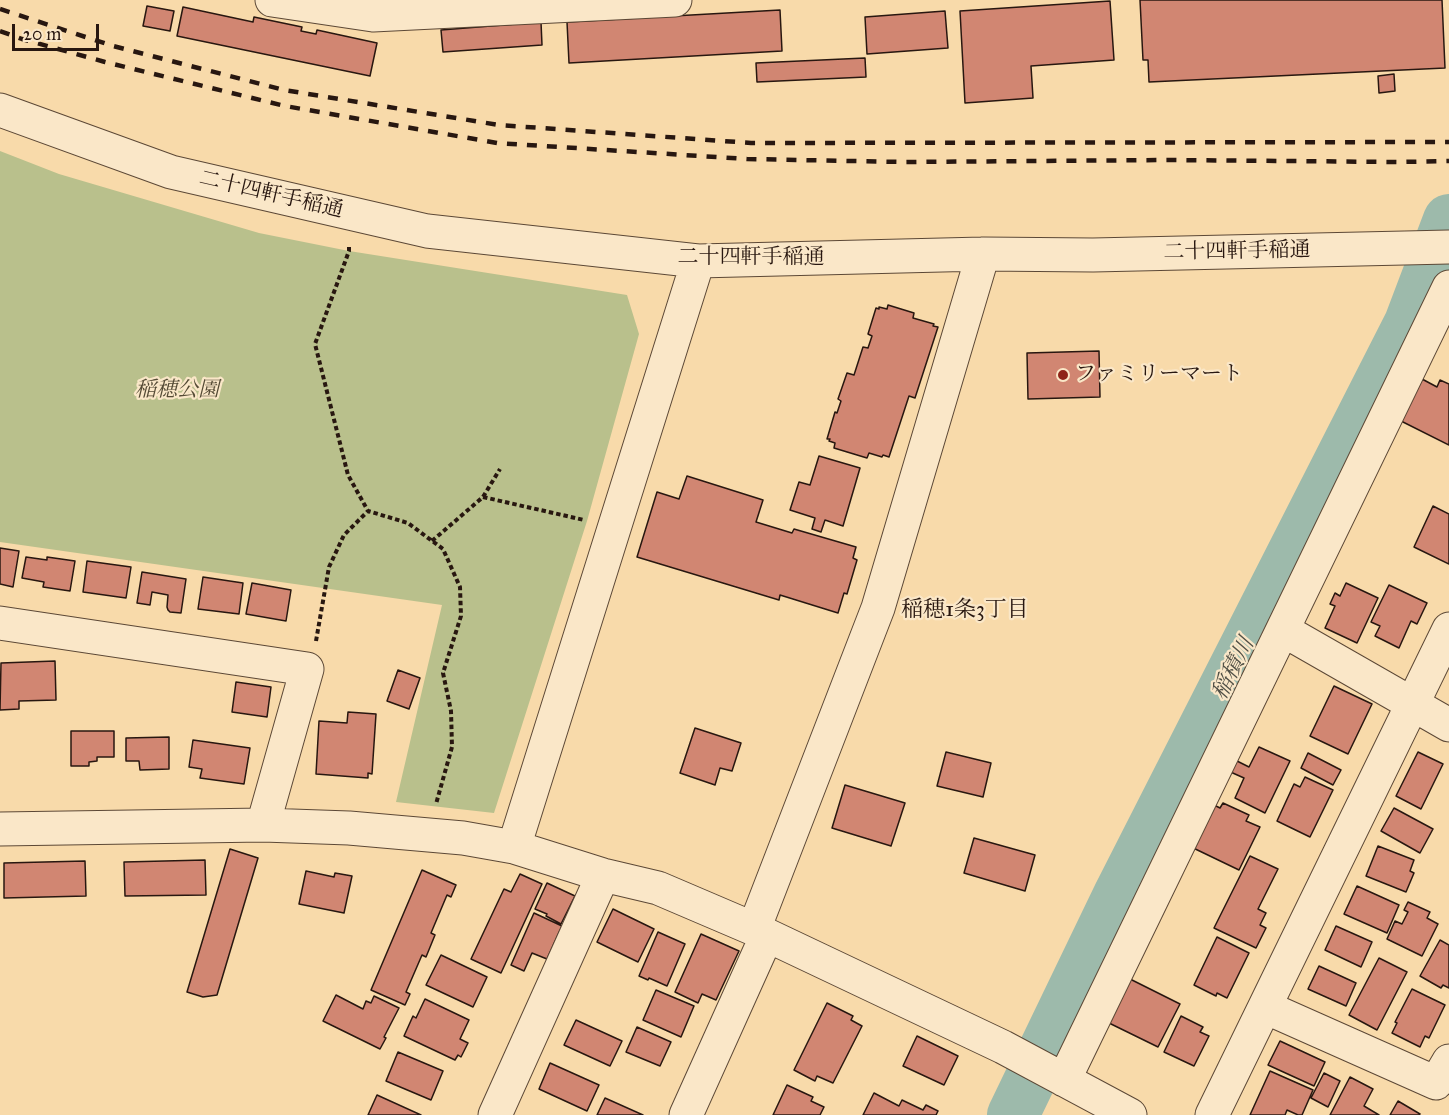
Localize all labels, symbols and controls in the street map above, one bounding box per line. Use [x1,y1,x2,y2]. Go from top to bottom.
scale bar [15,12,102,50]
text: 20 m [23,23,61,45]
street label: 二十四軒手稲通 [197,166,345,224]
street label: 二十四軒手稲通 [1163,238,1311,266]
street label: 二十四軒手稲通 [678,245,824,271]
place label: ファミリーマート [1075,362,1243,388]
marker: ファミリーマート [1056,368,1070,382]
park label: 稲穂公園 [135,378,219,404]
district label: 稲穂1条3丁目 [901,598,1029,624]
water label: 稲積川 [1207,634,1261,704]

